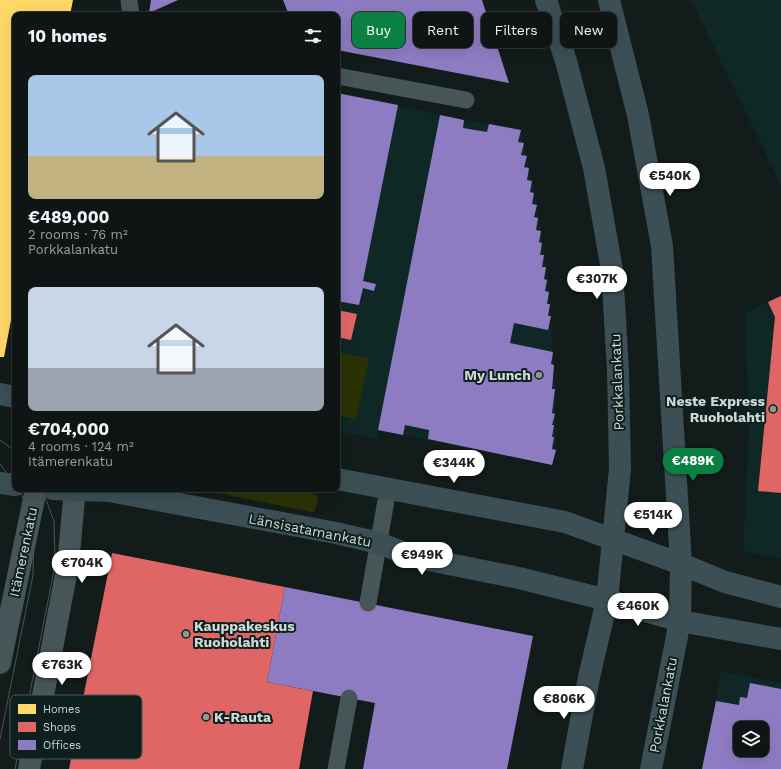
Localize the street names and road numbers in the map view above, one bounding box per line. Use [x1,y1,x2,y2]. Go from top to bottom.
street label: Porkkalankatu [607,333,627,431]
street label: Itämerenkatu [6,506,40,598]
street label: Länsisatamankatu [247,510,373,550]
street label: Porkkalankatu [646,656,680,754]

